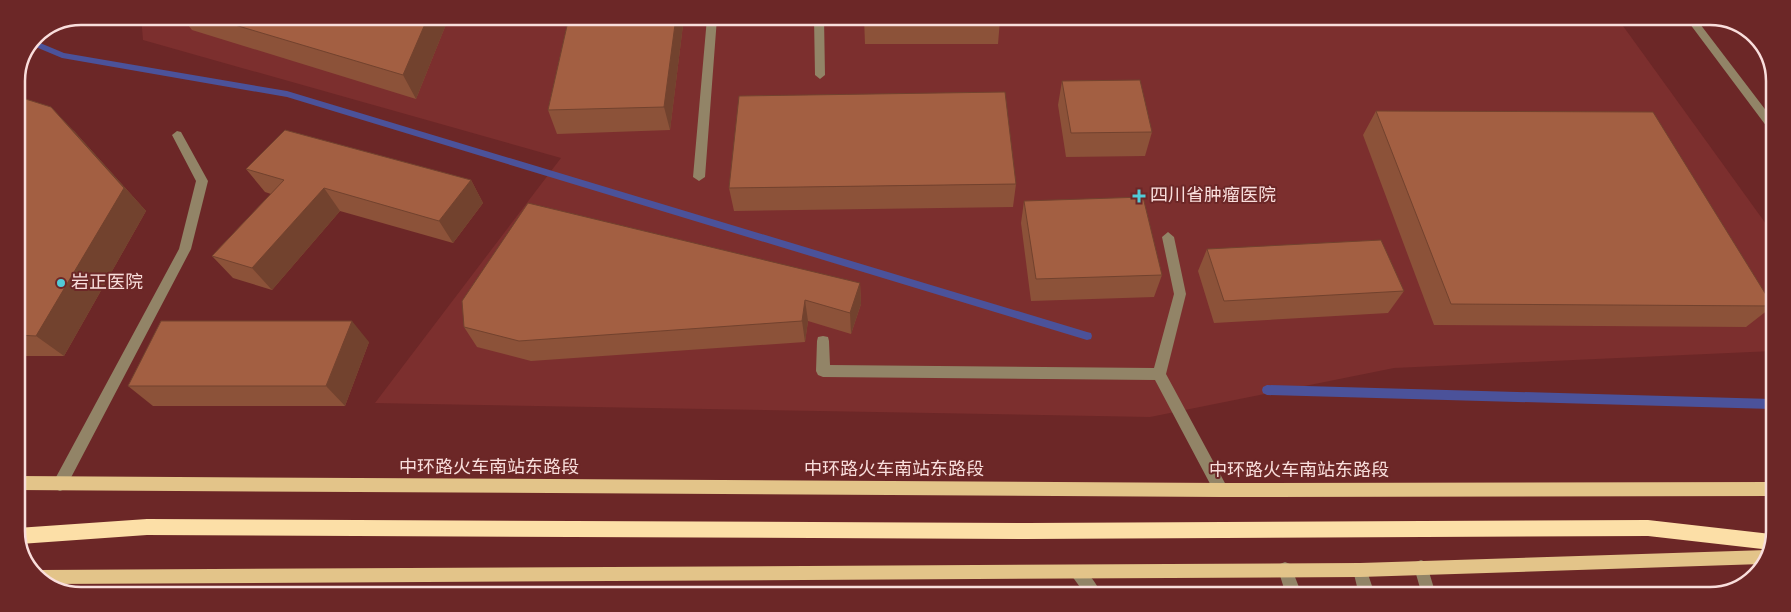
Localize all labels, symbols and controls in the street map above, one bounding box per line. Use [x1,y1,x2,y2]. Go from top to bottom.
place label: 四川省肿瘤医院 [1150,185,1276,208]
marker: 四川省肿瘤医院 [1132,189,1146,203]
place label: 岩正医院 [71,272,143,295]
marker: 岩正医院 [55,277,67,289]
street label: 中环路火车南站东路段 [399,457,579,480]
street label: 中环路火车南站东路段 [804,459,984,482]
street label: 中环路火车南站东路段 [1209,460,1389,483]

